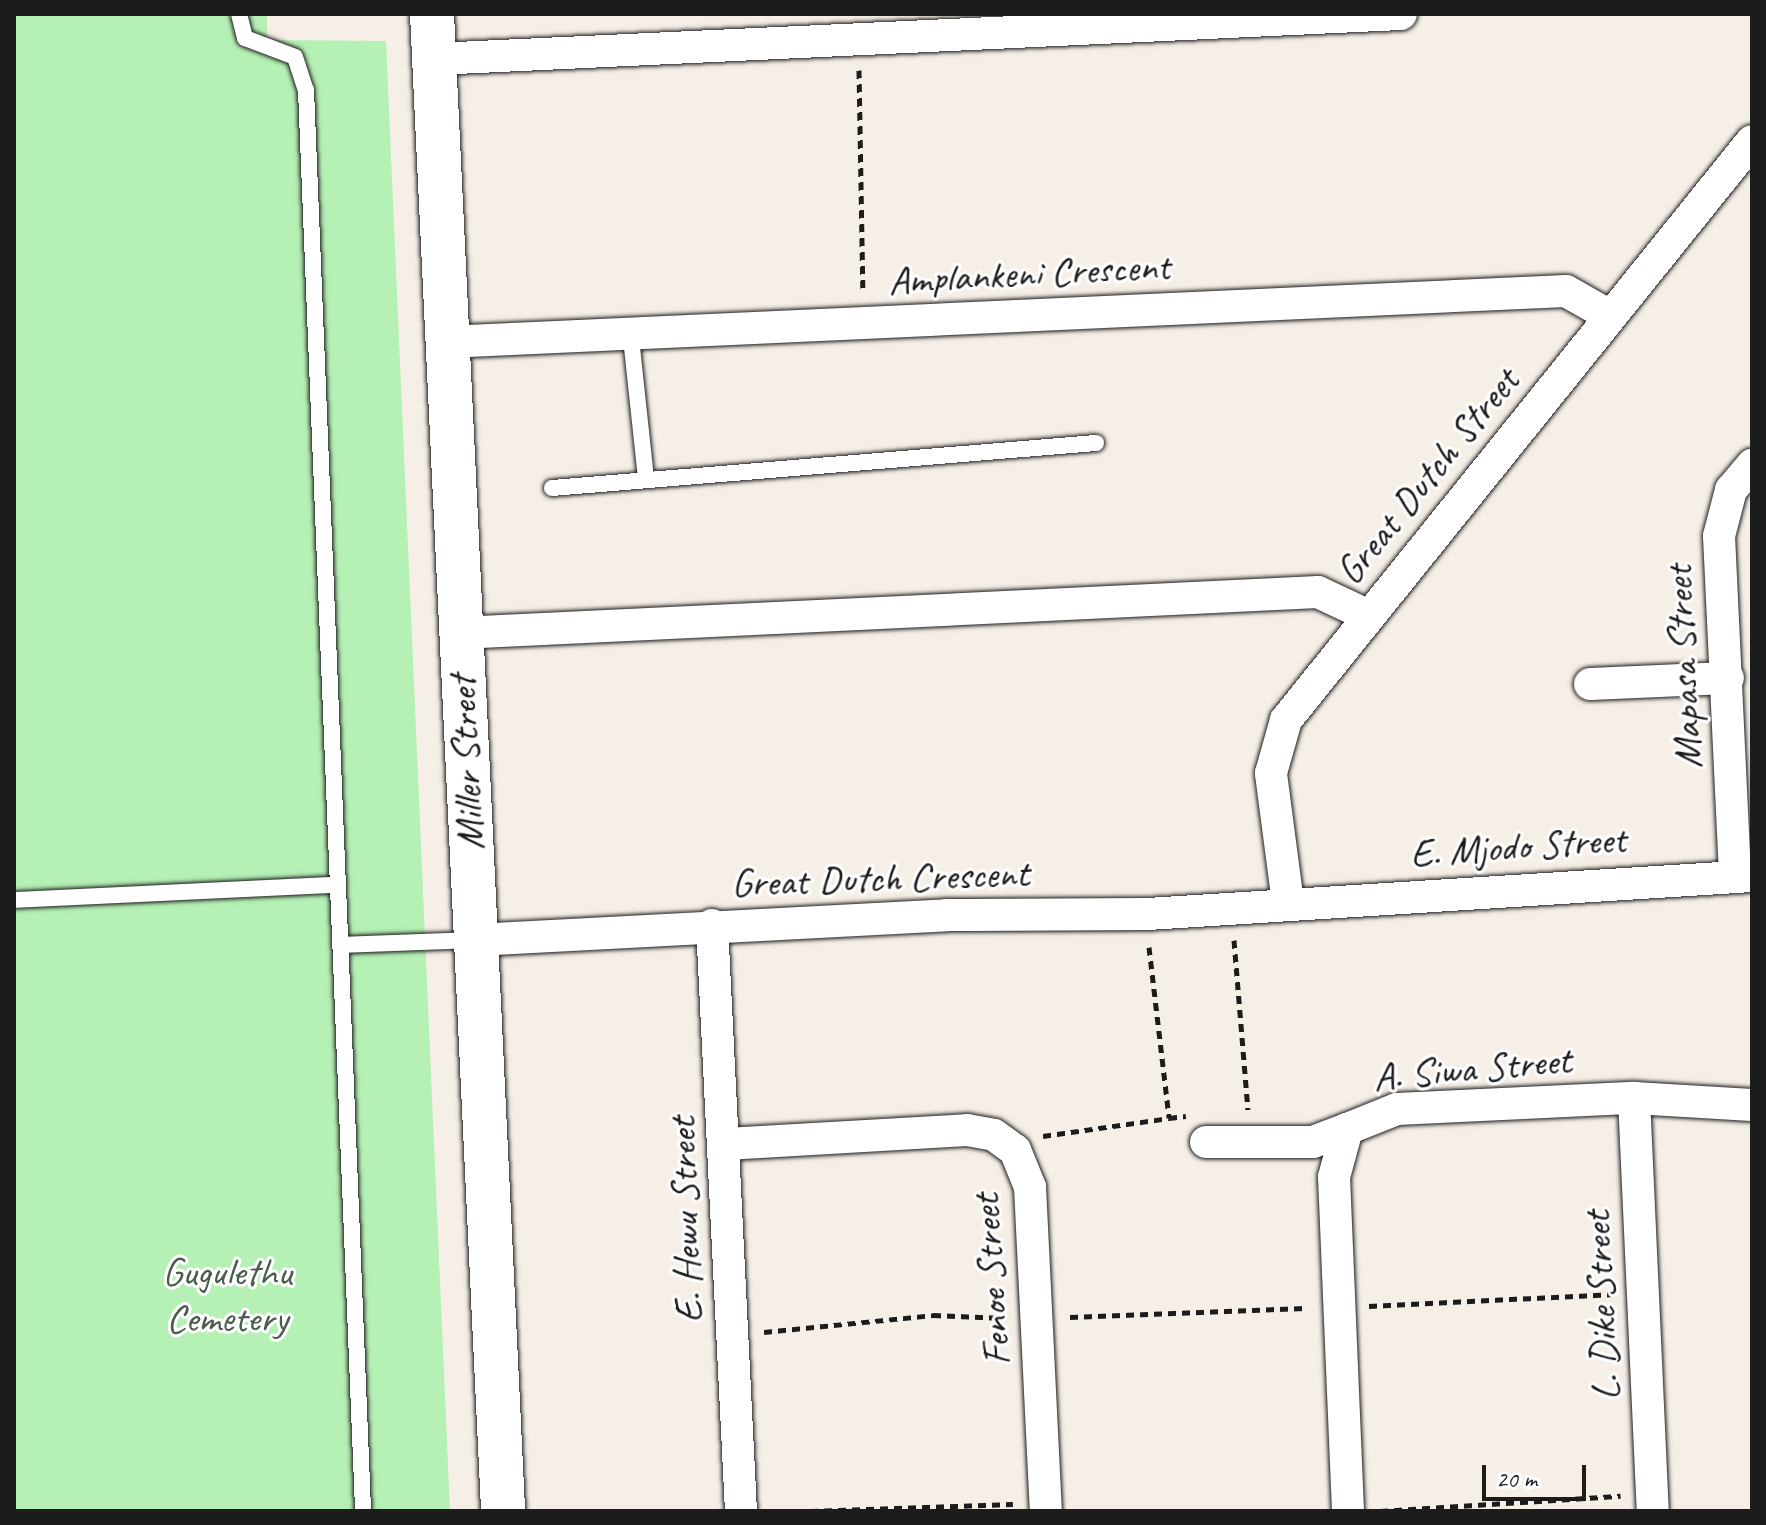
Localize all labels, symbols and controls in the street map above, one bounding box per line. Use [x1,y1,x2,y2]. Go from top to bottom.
street label: Amplankeni Crescent [887,242,1171,304]
street label: Great Dutch Street [1325,358,1529,594]
street label: Mapasa Street [1654,564,1712,770]
street label: Miller Street [437,675,495,851]
street label: E. Mjodo Street [1408,815,1628,877]
street label: Great Dutch Crescent [730,849,1030,907]
street label: A. Siwa Street [1371,1035,1573,1101]
street label: E. Hewu Street [657,1116,713,1324]
street label: Fenoe Street [961,1192,1021,1368]
street label: L. Dike Street [1572,1210,1630,1402]
park label: Gugulethu Cemetery [162,1248,292,1342]
scale bar [1486,1449,1590,1499]
text: 20 m [1496,1464,1537,1494]

